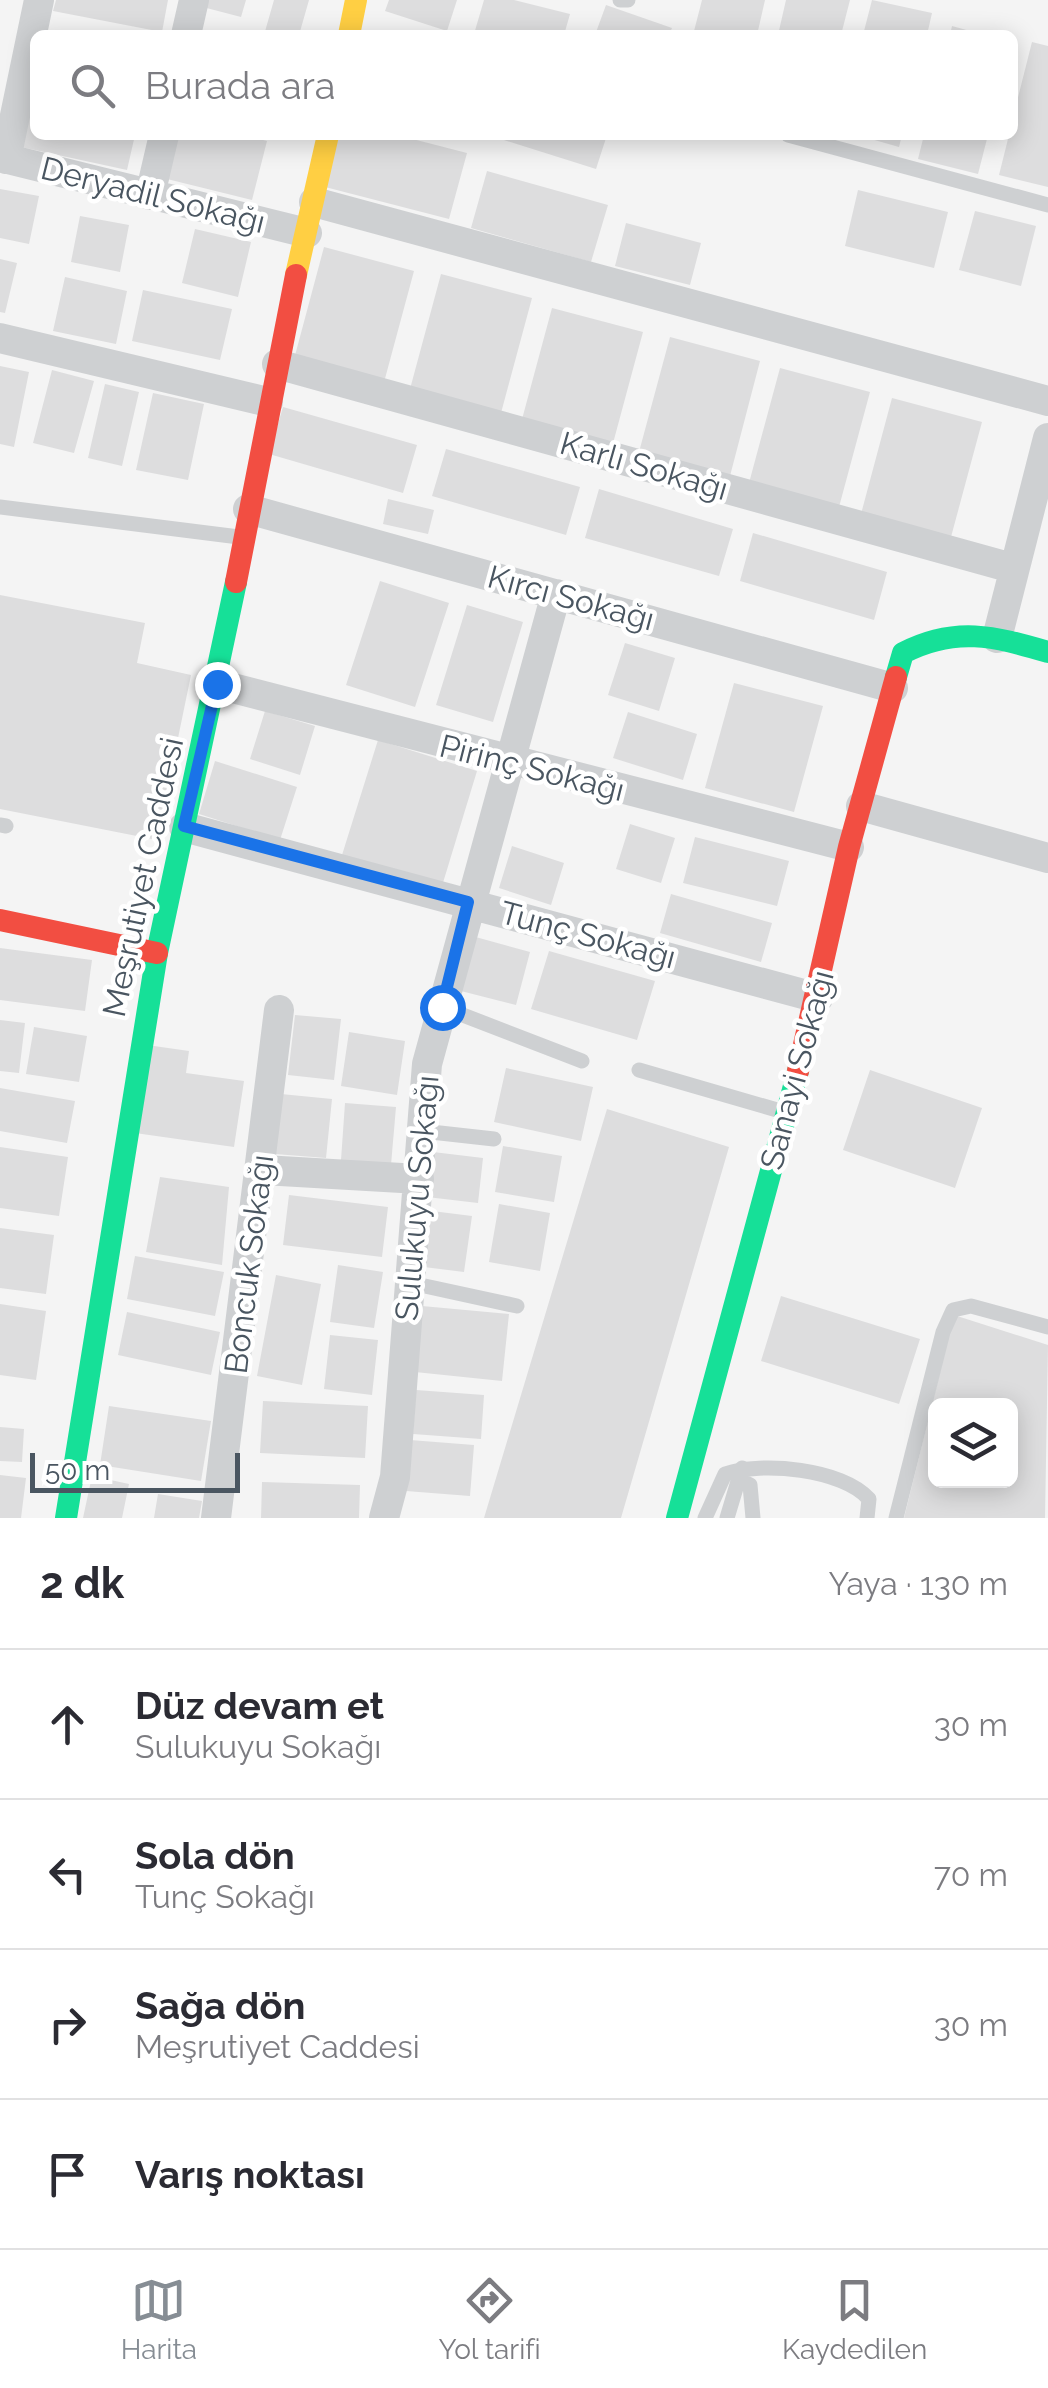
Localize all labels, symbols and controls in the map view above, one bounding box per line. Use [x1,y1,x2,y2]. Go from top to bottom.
search box [30,30,1018,140]
icon: search [65,58,120,113]
text: Burada ara [145,63,336,108]
street label: Deryadil Sokağı [37,149,269,240]
street label: Karlı Sokağı [556,424,732,507]
street label: Kırcı Sokağı [484,558,658,637]
route end [195,662,241,708]
street label: Pirinç Sokağı [436,727,628,808]
street label: Meşrutiyet Caddesi [95,734,190,1020]
street label: Tunç Sokağı [497,893,680,976]
street label: Sanayi Sokağı [752,966,841,1173]
route start [420,985,466,1031]
street label: Sulukuyu Sokağı [387,1074,446,1322]
street label: Boncuk Sokağı [217,1152,280,1376]
map controls [928,1398,1018,1488]
button: layers [928,1398,1018,1488]
scale bar [30,1448,240,1492]
text: 50 m [45,1454,110,1487]
text: 2 dk [40,1559,124,1608]
text: Yaya · 130 m [828,1565,1008,1602]
text: Düz devam et [135,1683,384,1728]
icon: ahead [40,1697,95,1752]
text: 30 m [934,1706,1008,1743]
text: Sulukuyu Sokağı [135,1728,381,1765]
text: Sola dön [135,1833,295,1878]
icon: left [40,1847,95,1902]
text: 70 m [934,1856,1008,1893]
text: Tunç Sokağı [135,1878,315,1915]
text: Sağa dön [135,1983,306,2028]
icon: right [40,1997,95,2052]
text: 30 m [934,2006,1008,2043]
text: Meşrutiyet Caddesi [135,2028,420,2065]
icon: arrive [40,2147,95,2202]
text: Varış noktası [135,2152,365,2197]
tab: Harita [121,2273,197,2366]
tab: Yol tarifi [438,2273,541,2366]
tab: Kaydedilen [782,2273,927,2366]

